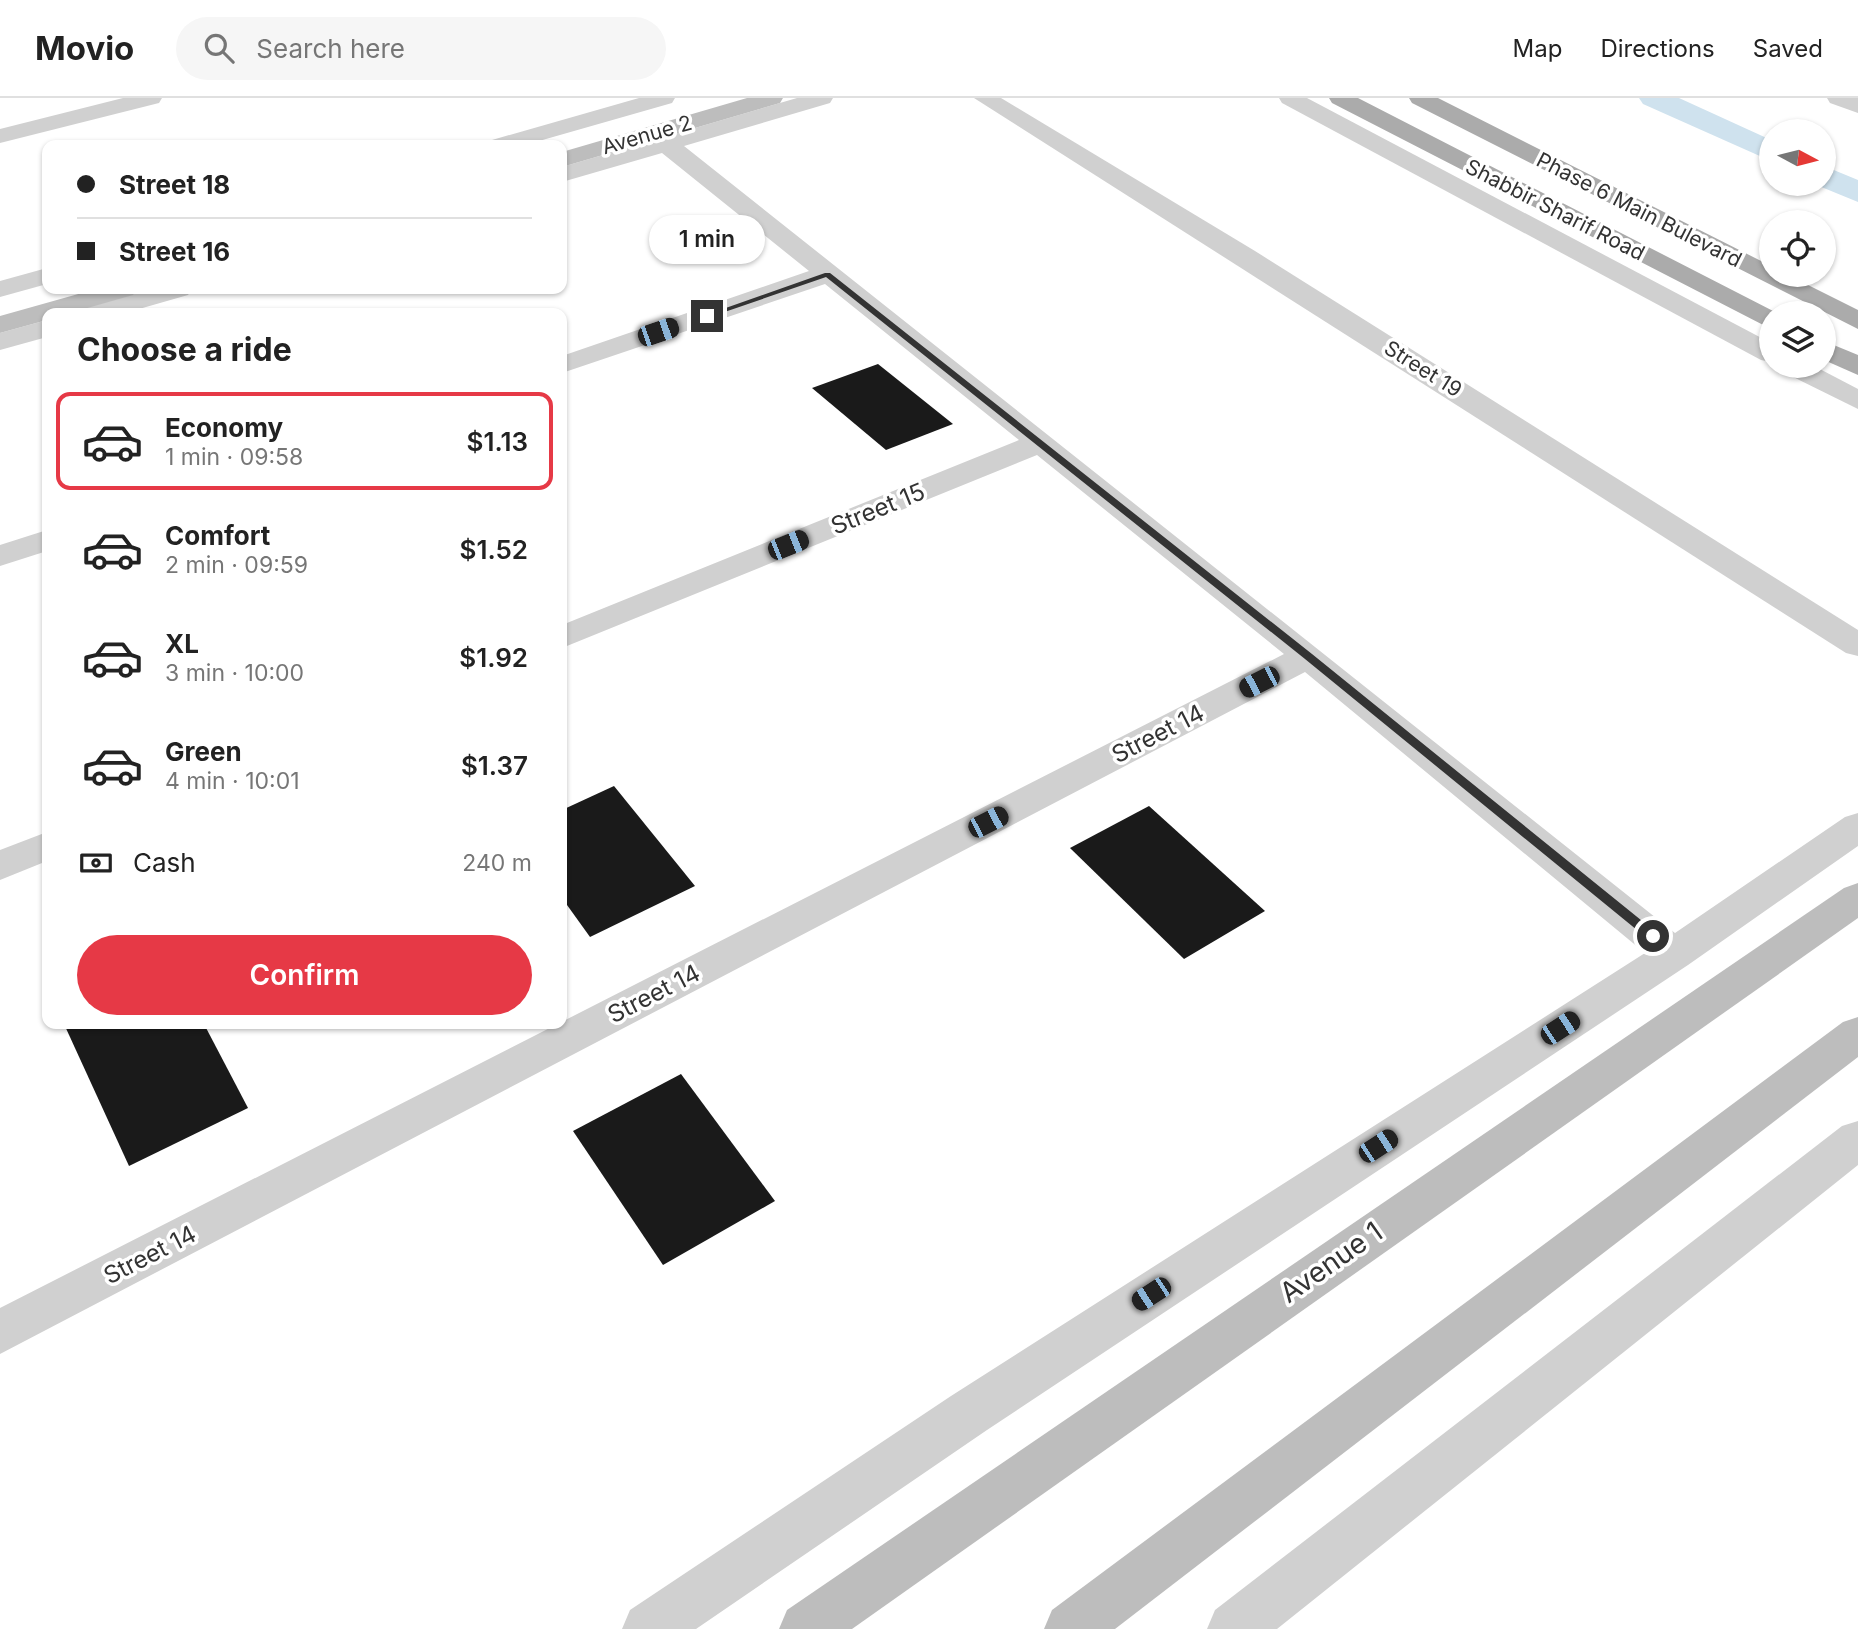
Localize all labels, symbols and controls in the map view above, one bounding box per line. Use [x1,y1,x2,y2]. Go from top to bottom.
search box [176,17,666,80]
text: Movio [35,28,134,68]
icon: search [200,29,238,67]
text: Search here [256,33,405,64]
text: Map [1513,34,1562,63]
text: Directions [1600,34,1715,63]
text: Saved [1753,34,1823,63]
street label: Avenue 2 [599,110,695,159]
north arrow [1759,119,1836,196]
map controls [1759,119,1836,378]
street label: Phase 6 Main Bulevard [1532,147,1746,272]
street label: Shabbir Sharif Road [1462,154,1649,266]
text: Street 18 [119,169,230,200]
button: locate [1759,210,1836,287]
callout: 1 min [649,214,765,264]
text: 1 min [679,225,735,253]
text: Street 16 [119,236,230,267]
route end [691,300,723,332]
button: layers [1759,301,1836,378]
car [635,315,682,349]
text: Choose a ride [77,330,292,369]
street label: Street 19 [1380,335,1467,402]
icon: car [81,410,144,473]
text: Economy [165,412,283,443]
text: $1.13 [467,426,528,457]
text: 1 min · 09:58 [165,443,303,471]
street label: Street 15 [827,477,929,540]
icon: car [81,518,144,581]
text: Comfort [165,520,270,551]
car [765,527,812,563]
text: $1.52 [459,534,528,565]
text: 2 min · 09:59 [165,551,308,579]
icon: car [81,626,144,689]
text: XL [165,628,199,659]
text: $1.92 [459,642,528,673]
text: 3 min · 10:00 [165,659,304,687]
car [1236,663,1283,701]
street label: Street 14 [1107,698,1209,769]
icon: car [81,734,144,797]
text: Green [165,736,242,767]
text: $1.37 [461,750,528,781]
text: 4 min · 10:01 [165,767,300,795]
car [965,803,1012,841]
icon: cash [77,844,115,882]
text: Cash [133,847,196,878]
text: 240 m [462,849,532,877]
route start [1637,920,1669,952]
button: Confirm [77,935,532,1015]
street label: Street 14 [603,958,705,1029]
car [1537,1008,1584,1048]
car [1355,1126,1402,1166]
street label: Avenue 1 [1273,1214,1389,1310]
street label: Street 14 [99,1219,201,1290]
car [1128,1274,1175,1314]

